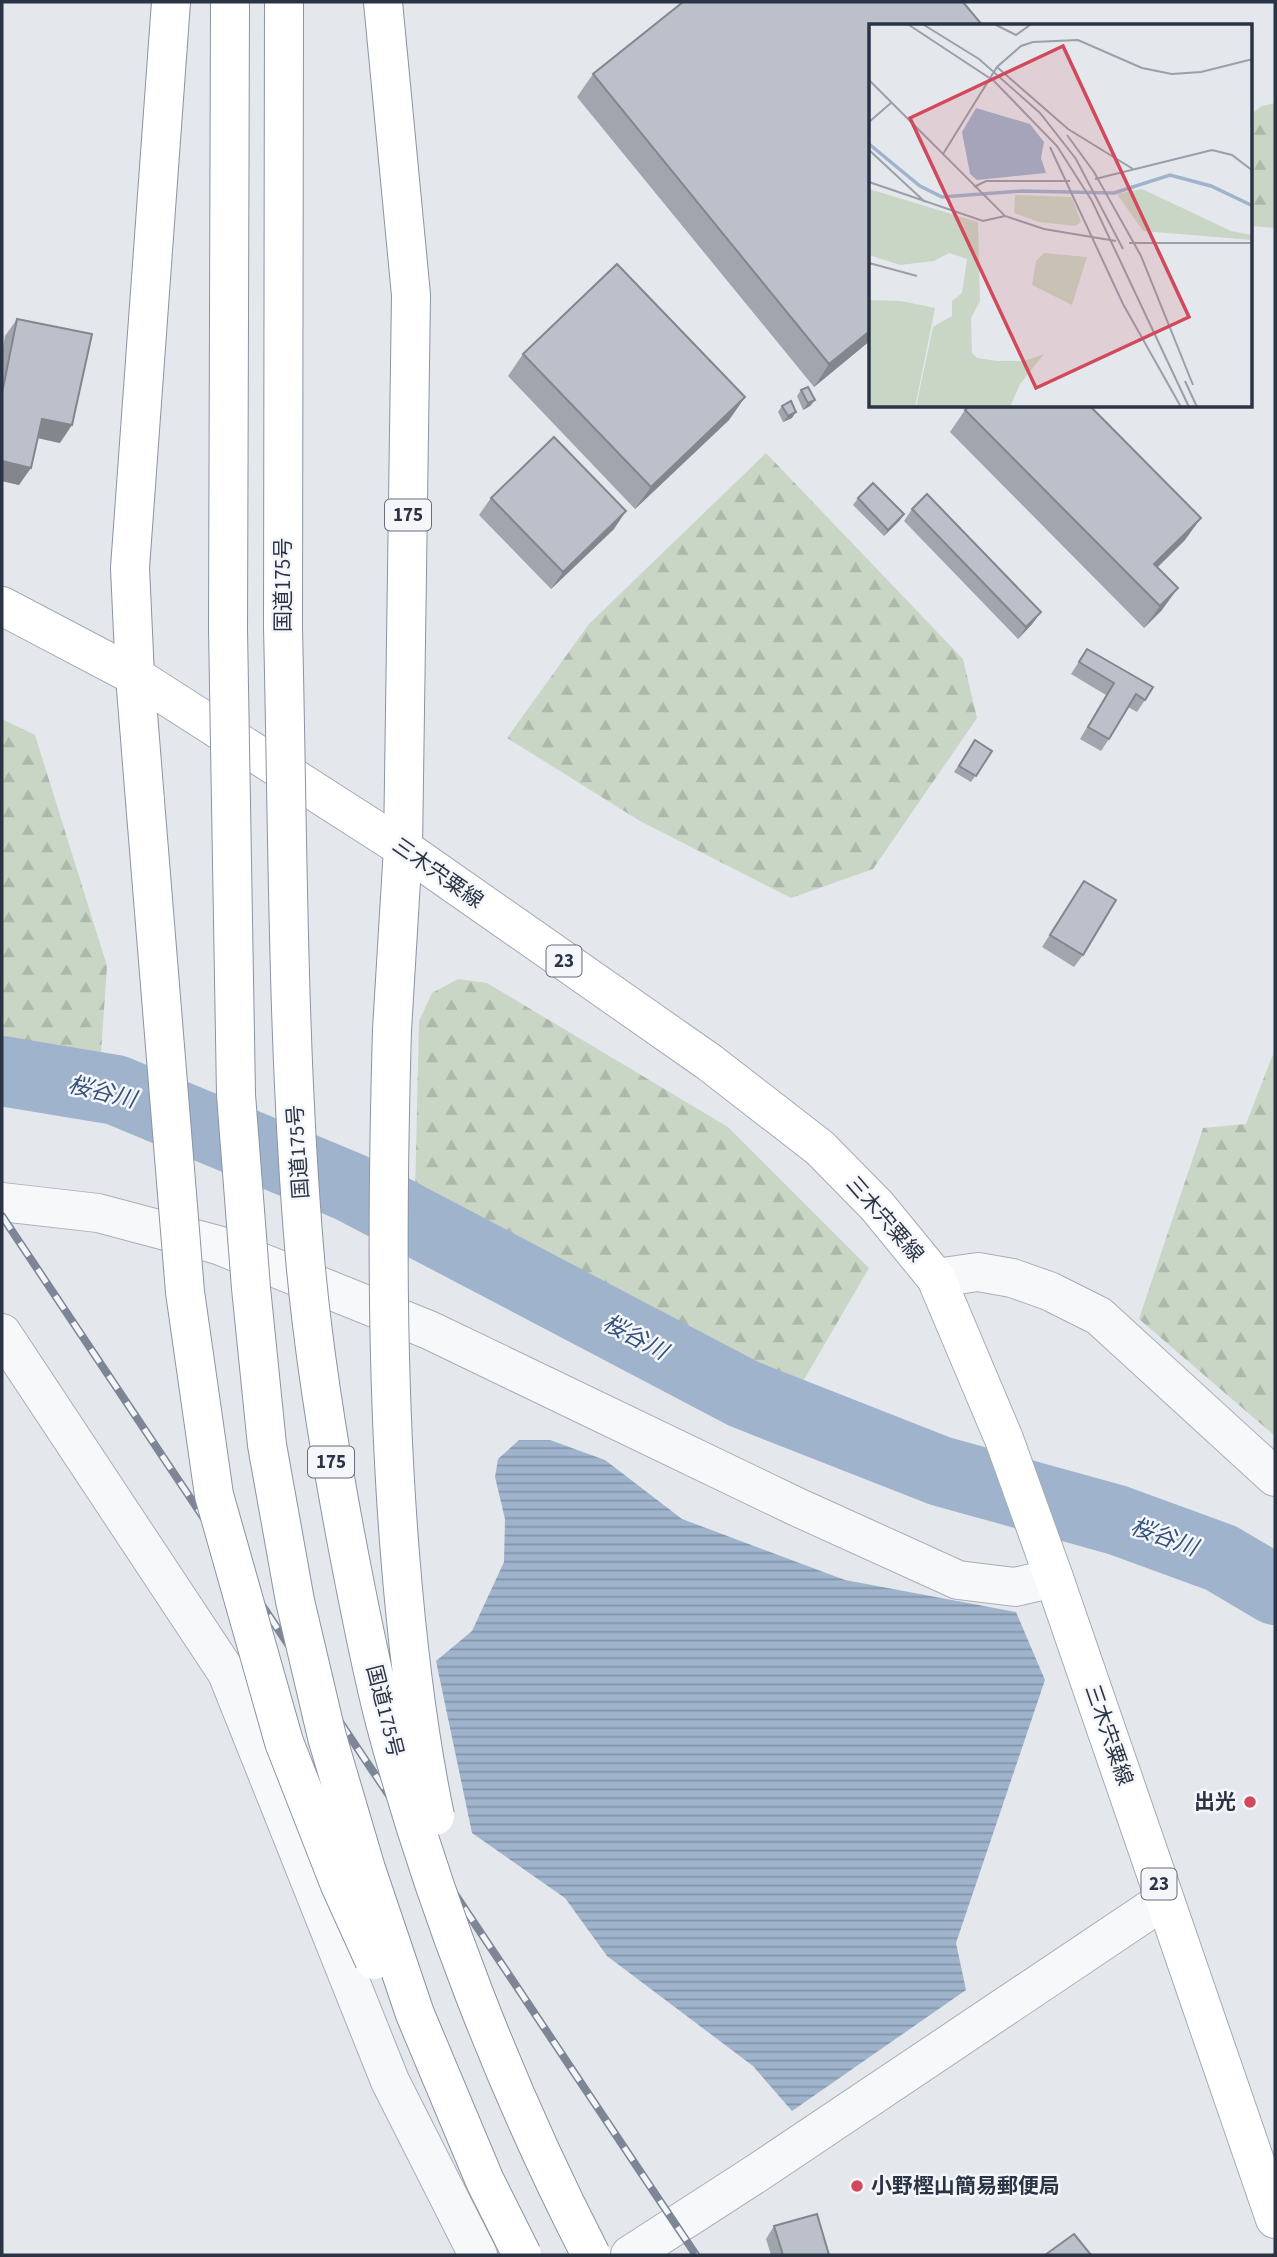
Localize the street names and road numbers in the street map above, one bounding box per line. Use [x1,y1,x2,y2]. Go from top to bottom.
road number: 175 [385,500,431,530]
street label: 国道175号 [268,538,298,632]
street label: 三木宍粟線 [386,831,490,915]
road number: 23 [546,945,582,976]
street label: 国道175号 [280,1104,316,1200]
street label: 三木宍粟線 [839,1170,931,1268]
road number: 175 [308,1446,354,1478]
street label: 国道175号 [359,1662,411,1760]
street label: 三木宍粟線 [1078,1680,1140,1790]
road number: 23 [1142,1868,1176,1900]

